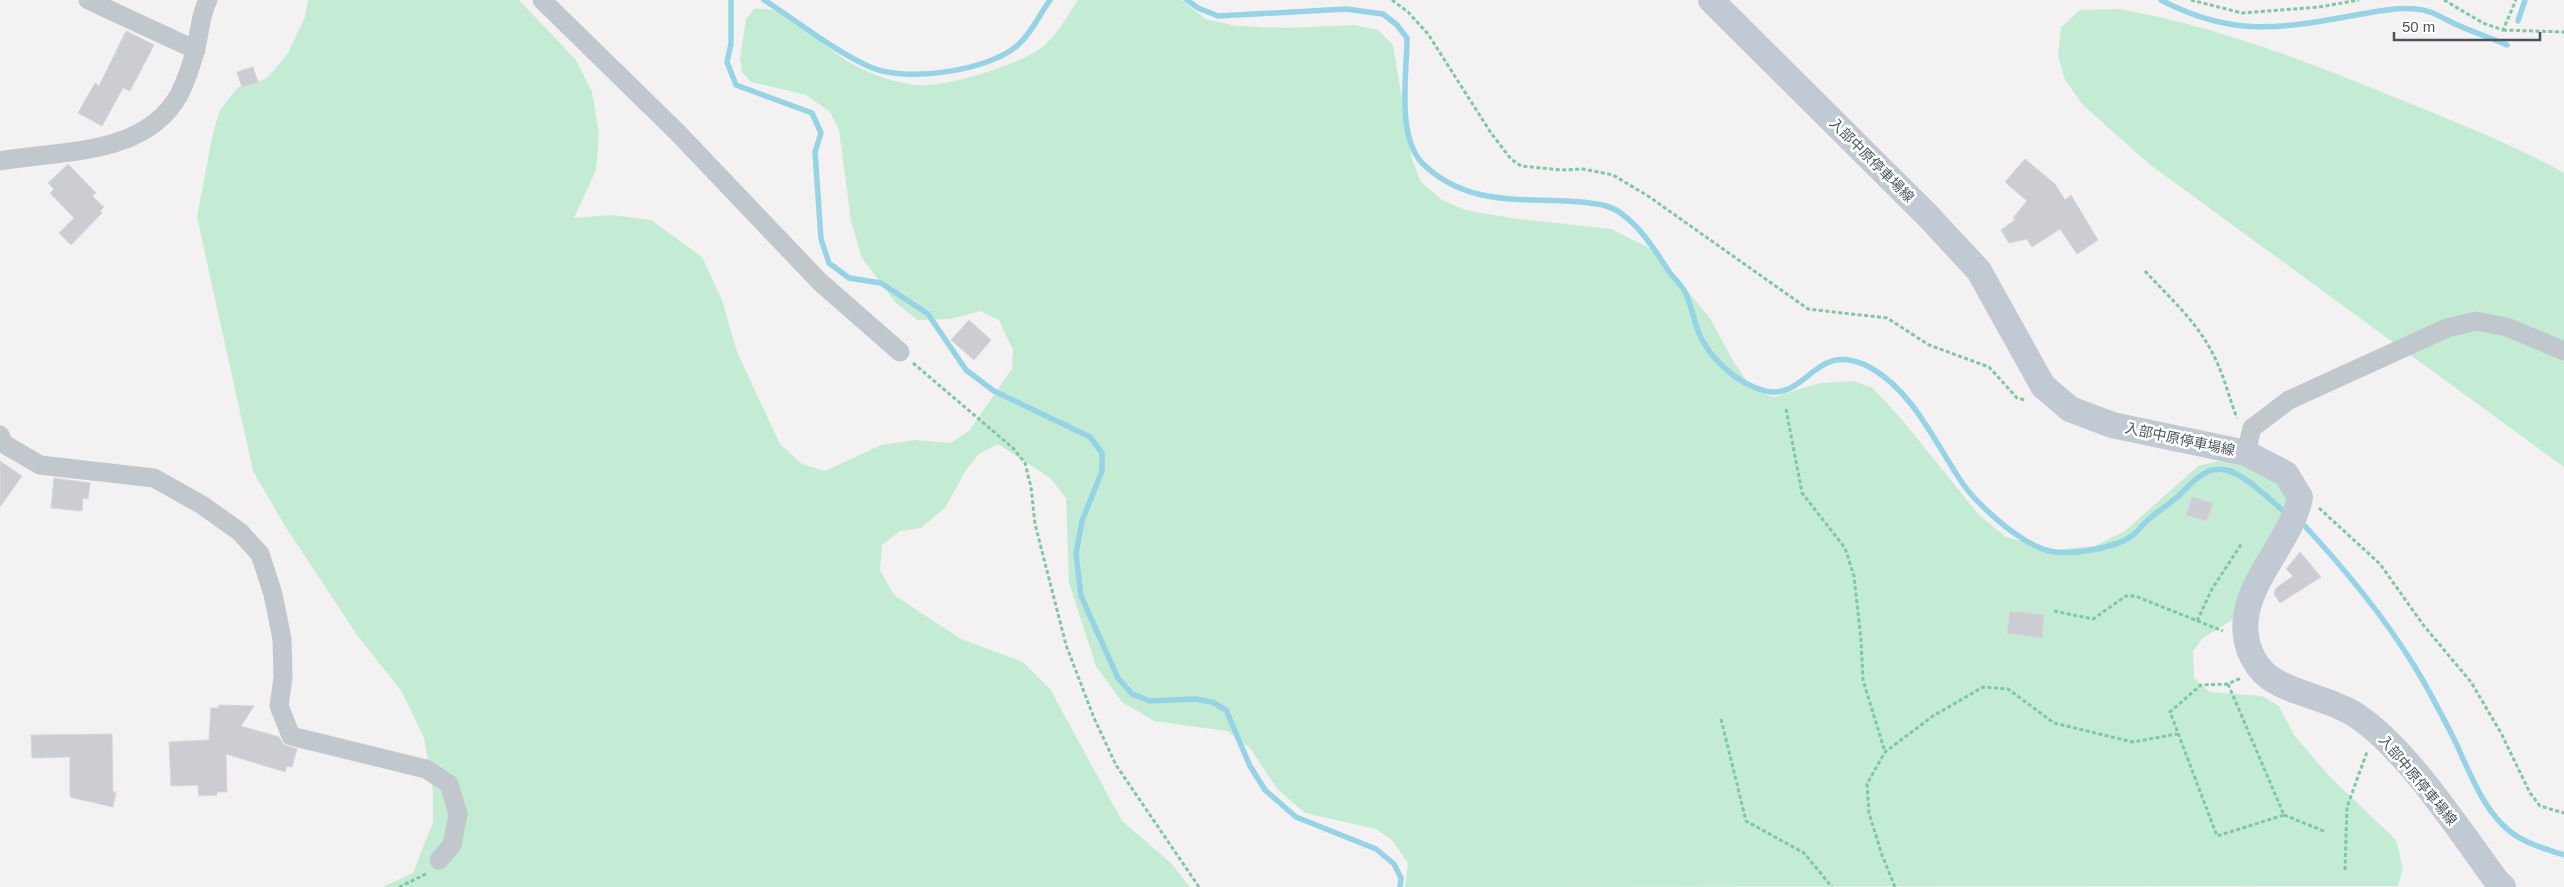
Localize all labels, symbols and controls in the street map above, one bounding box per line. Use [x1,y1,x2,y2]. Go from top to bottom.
scale bar [2394,10,2540,42]
text: 50 m [2402,18,2435,35]
street label: 入部中原停車場線 [1827,115,1917,205]
street label: 入部中原停車場線 [2124,420,2236,458]
street label: 入部中原停車場線 [2376,732,2460,828]

